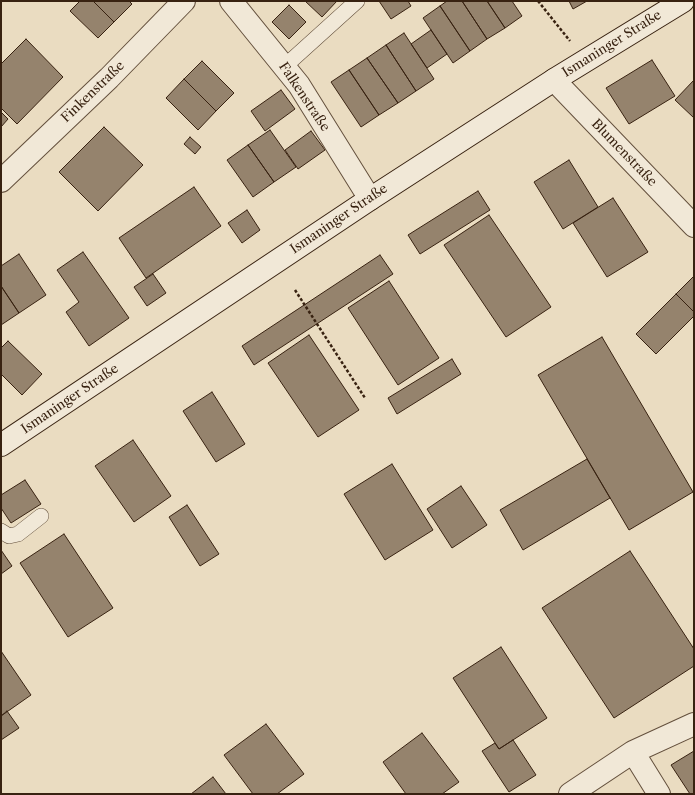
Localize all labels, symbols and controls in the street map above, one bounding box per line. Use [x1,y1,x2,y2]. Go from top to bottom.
street label: Ismaninger Straße [560,7,664,81]
street label: Finkenstraße [58,58,128,126]
street label: Falkenstraße [275,60,333,134]
street label: Blumenstraße [588,116,660,190]
street label: Ismaninger Straße [288,181,390,257]
street label: Ismaninger Straße [19,361,121,437]

